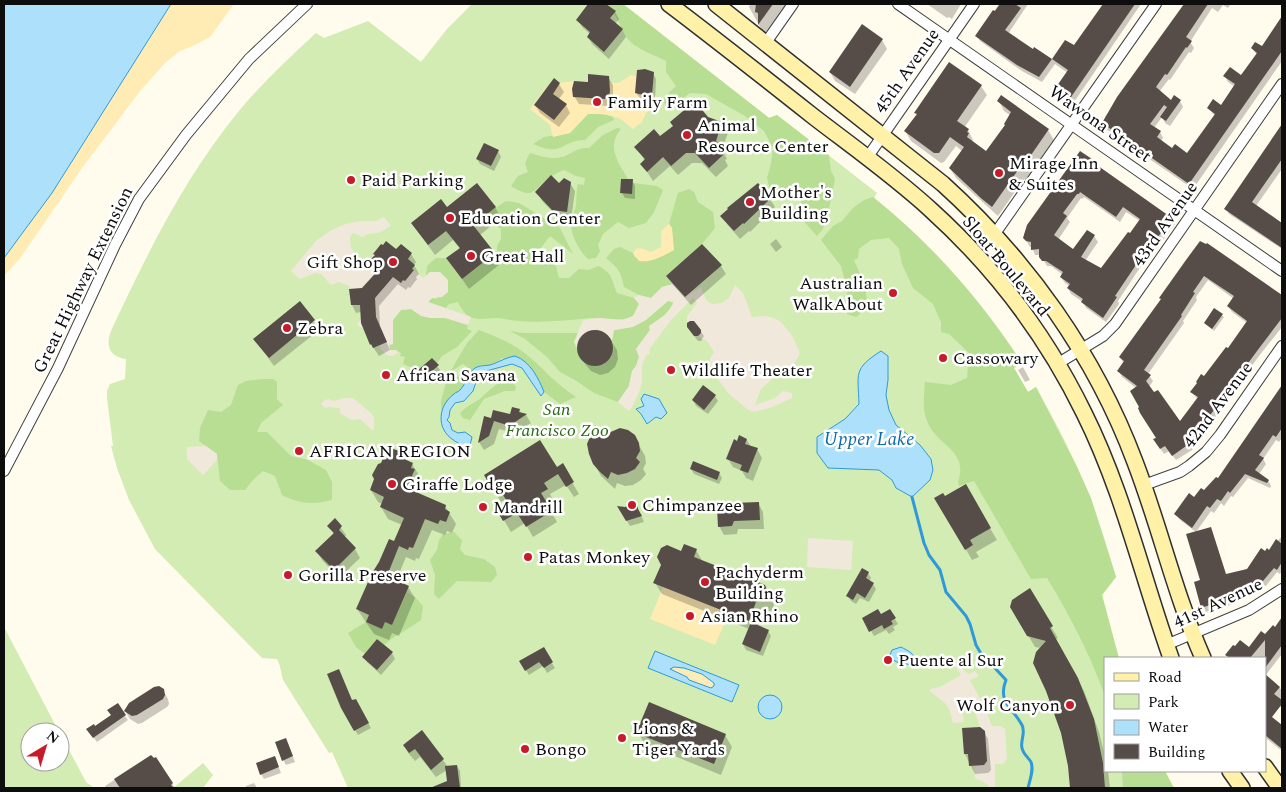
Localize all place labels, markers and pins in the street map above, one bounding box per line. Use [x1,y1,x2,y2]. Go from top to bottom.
place label: Family Farm [607,89,708,116]
marker: Family Farm [591,96,603,108]
place label: Animal Resource Center [697,112,829,160]
marker: Animal Resource Center [681,129,693,141]
place label: Mirage Inn & Suites [1009,150,1099,198]
place label: Paid Parking [361,167,464,194]
marker: Mirage Inn & Suites [993,167,1005,179]
marker: Paid Parking [345,174,357,186]
place label: Mother's Building [760,179,832,227]
marker: Mother's Building [744,196,756,208]
place label: Education Center [460,205,601,232]
marker: Education Center [444,212,456,224]
place label: Great Hall [481,243,564,270]
place label: Gift Shop [307,249,383,276]
marker: Great Hall [465,250,477,262]
marker: Gift Shop [387,256,399,268]
place label: Australian WalkAbout [792,270,883,318]
marker: Australian WalkAbout [887,287,899,299]
place label: Zebra [297,315,343,342]
marker: Zebra [281,322,293,334]
place label: Cassowary [953,345,1039,372]
marker: Cassowary [937,352,949,364]
place label: Wildlife Theater [681,357,812,384]
place label: African Savana [396,362,516,389]
marker: Wildlife Theater [665,364,677,376]
marker: African Savana [380,369,392,381]
place label: AFRICAN REGION [309,438,471,465]
marker: AFRICAN REGION [293,445,305,457]
place label: Giraffe Lodge [402,471,513,498]
marker: Giraffe Lodge [386,478,398,490]
place label: Chimpanzee [642,492,742,519]
place label: Mandrill [493,494,563,521]
marker: Chimpanzee [626,499,638,511]
marker: Mandrill [477,501,489,513]
place label: Patas Monkey [538,544,651,571]
marker: Patas Monkey [522,551,534,563]
place label: Pachyderm Building [715,559,804,607]
place label: Gorilla Preserve [298,562,426,589]
marker: Gorilla Preserve [282,569,294,581]
marker: Pachyderm Building [699,576,711,588]
place label: Asian Rhino [700,603,799,630]
marker: Asian Rhino [684,610,696,622]
place label: Puente al Sur [898,647,1004,674]
marker: Puente al Sur [882,654,894,666]
place label: Wolf Canyon [956,692,1060,719]
marker: Wolf Canyon [1064,699,1076,711]
place label: Lions & Tiger Yards [632,715,725,763]
marker: Lions & Tiger Yards [616,732,628,744]
place label: Bongo [535,736,587,763]
marker: Bongo [519,743,531,755]

